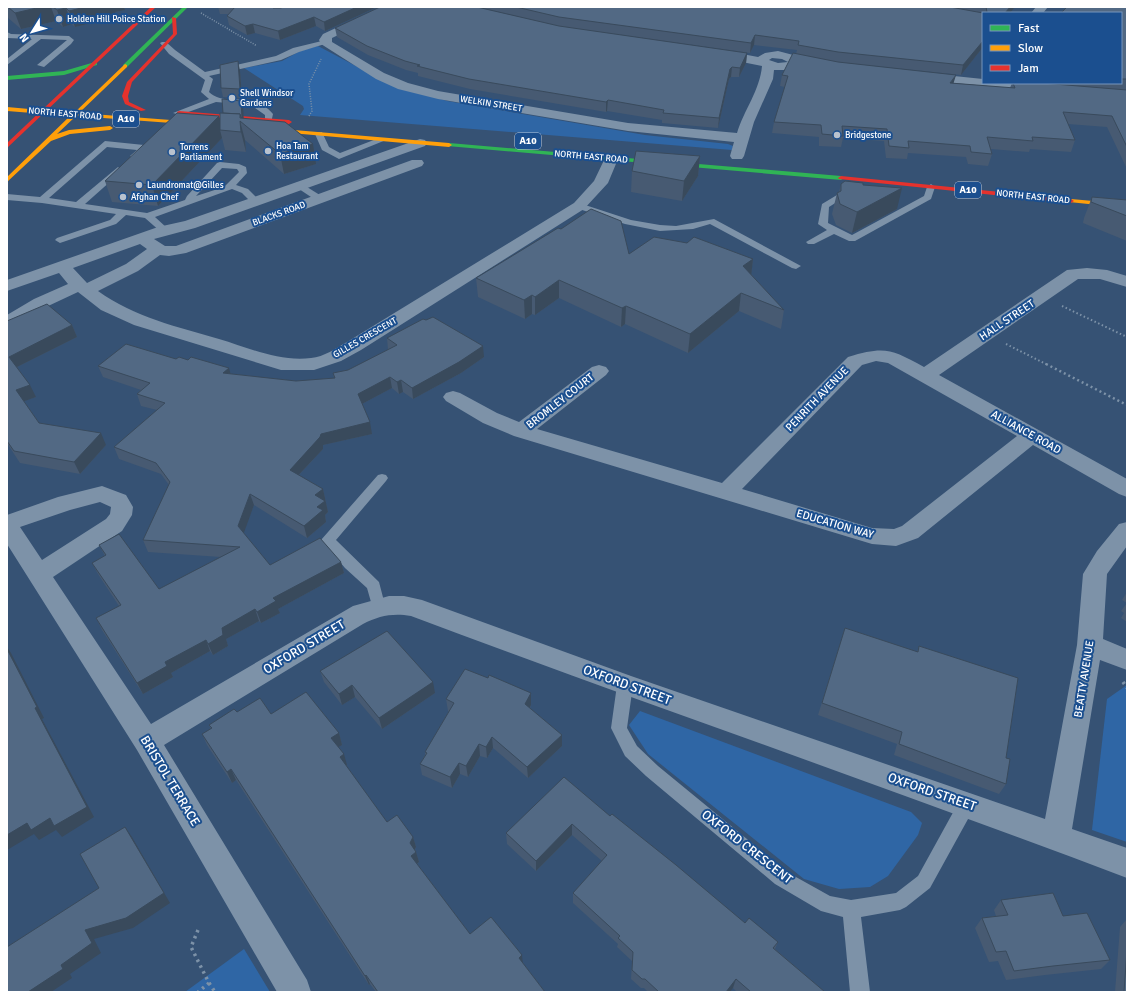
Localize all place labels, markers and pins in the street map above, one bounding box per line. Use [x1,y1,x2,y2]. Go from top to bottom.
marker: Holden Hill Police Station [54,14,64,24]
place label: Holden Hill Police Station [67,14,165,25]
place label: Shell Windsor Gardens [240,88,294,109]
marker: Shell Windsor Gardens [227,93,237,103]
marker: Bridgestone [832,130,842,140]
place label: Bridgestone [845,130,892,141]
place label: Hoa Tam Restaurant [276,141,318,162]
place label: Torrens Parliament [180,142,222,163]
marker: Hoa Tam Restaurant [263,146,273,156]
marker: Torrens Parliament [167,147,177,157]
marker: Laundromat@Gilles [134,180,144,190]
place label: Laundromat@Gilles [147,180,224,191]
marker: Afghan Chef [118,192,128,202]
place label: Afghan Chef [131,192,179,203]

